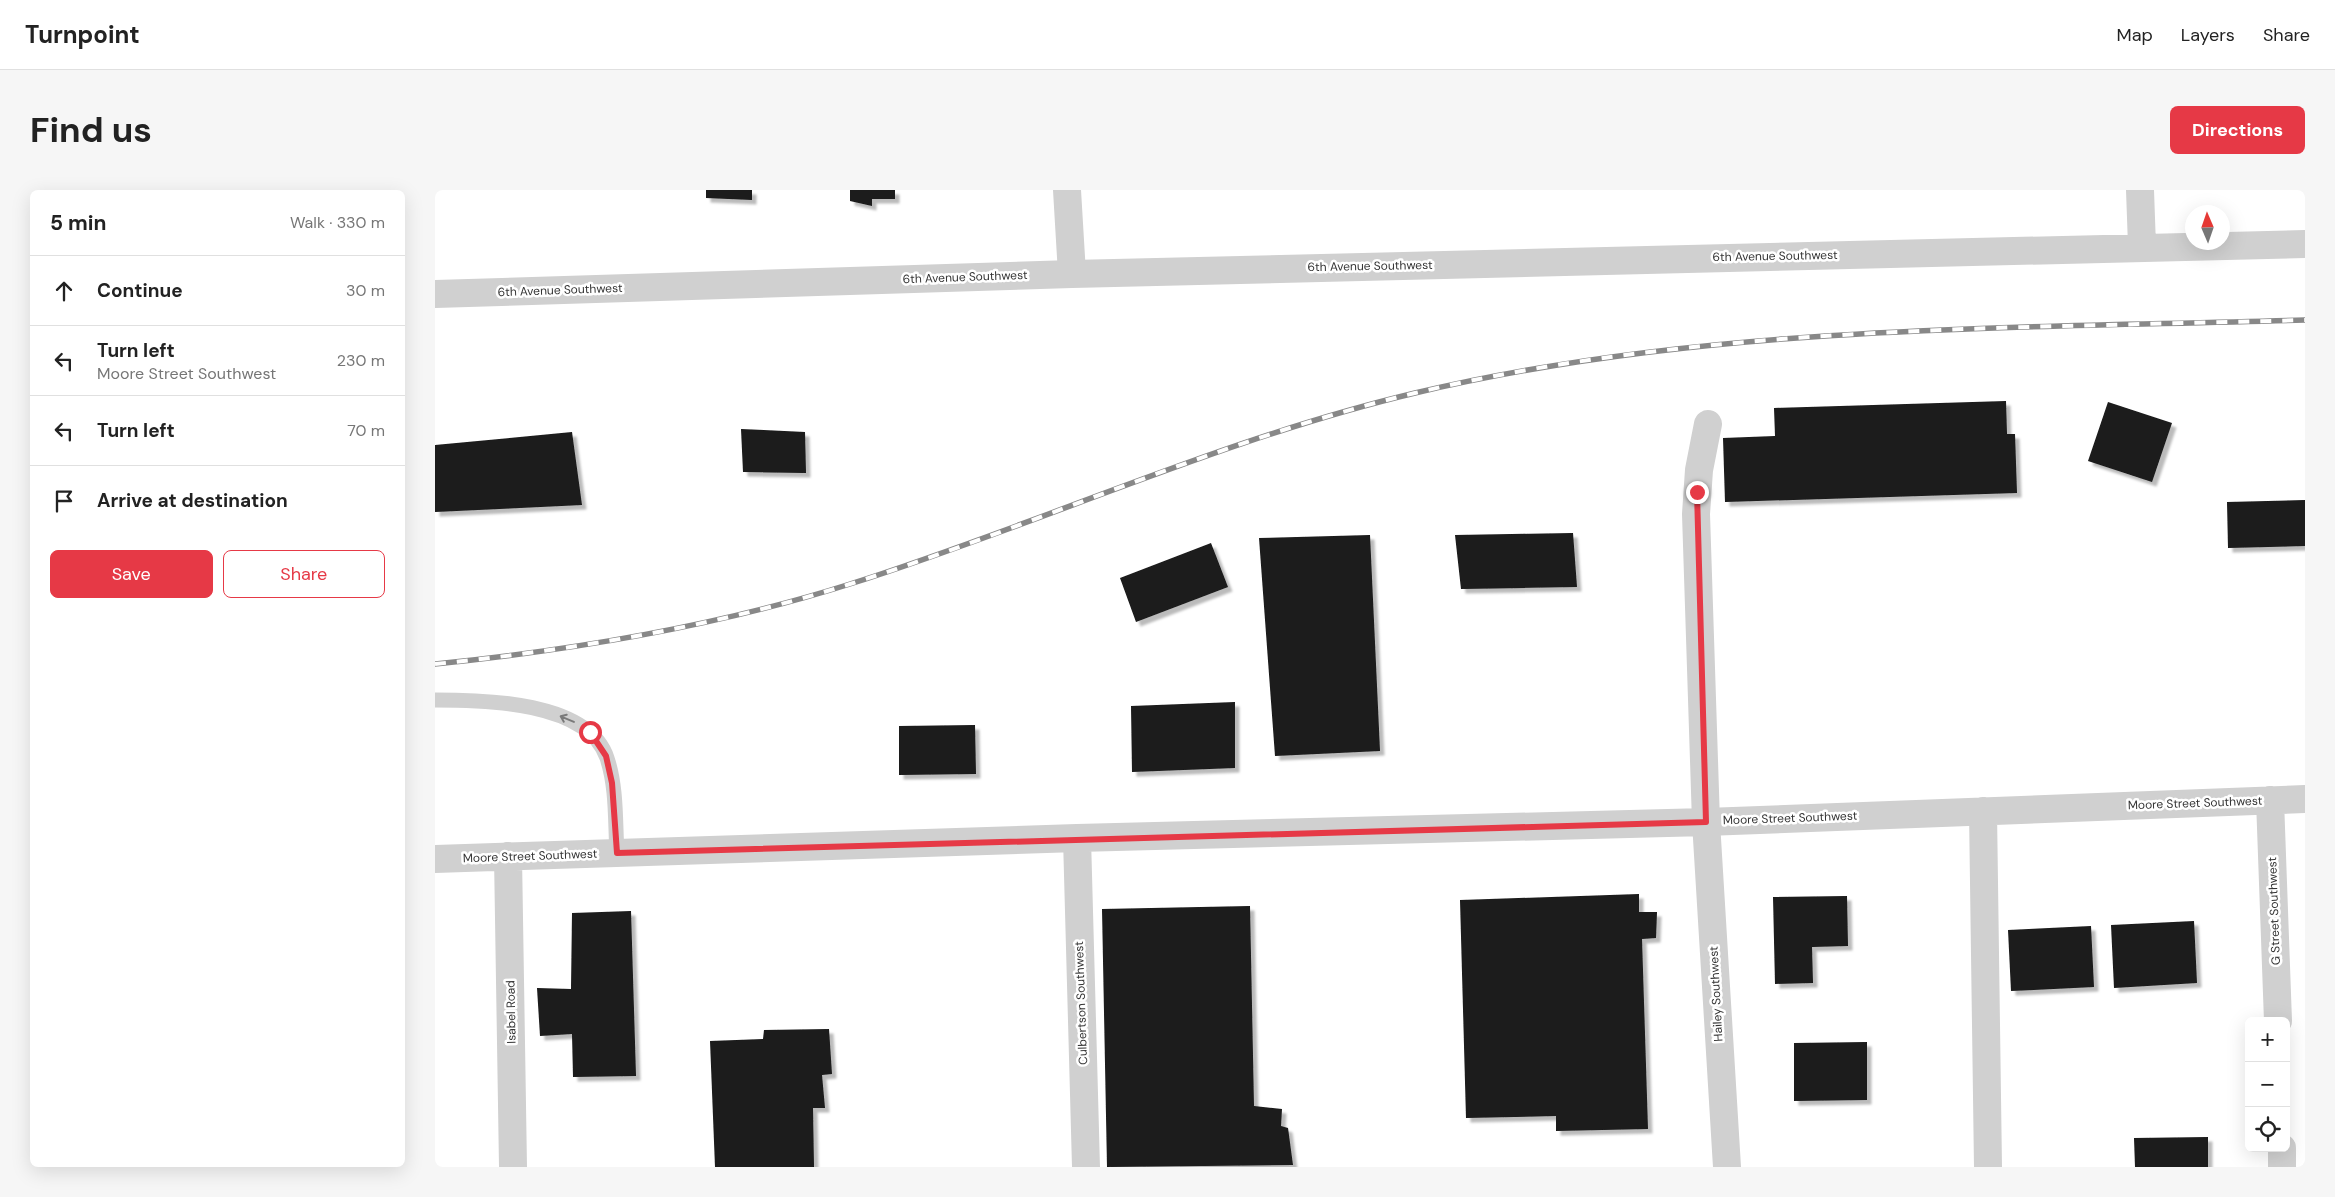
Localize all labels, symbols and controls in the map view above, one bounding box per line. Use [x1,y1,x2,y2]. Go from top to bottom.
text: Turnpoint [25,19,140,50]
text: Map [2117,23,2153,47]
text: Layers [2181,23,2235,47]
text: Share [2263,23,2310,47]
button: Directions [2170,106,2305,154]
text: Find us [30,107,152,153]
north arrow [2185,205,2230,250]
text: 5 min [50,209,106,237]
text: Walk · 330 m [290,212,385,233]
street label: 6th Avenue Southwest [1712,247,1838,265]
street label: 6th Avenue Southwest [1307,257,1433,275]
street label: 6th Avenue Southwest [902,267,1028,287]
icon: ahead [50,277,78,305]
text: Continue [97,278,183,303]
text: 30 m [346,280,385,301]
street label: 6th Avenue Southwest [497,280,623,300]
text: Turn left [97,338,175,363]
icon: left [50,347,78,375]
text: 230 m [337,350,385,371]
text: Moore Street Southwest [97,363,276,384]
icon: left [50,417,78,445]
text: Turn left [97,418,175,443]
text: 70 m [347,420,385,441]
route end [1686,481,1709,504]
icon: arrive [50,487,78,515]
text: Arrive at destination [97,488,288,513]
button: Save [50,550,213,598]
button: Share [223,550,385,598]
one-way arrow [560,713,575,723]
route start [579,721,602,744]
street label: Moore Street Southwest [2128,793,2263,813]
street label: Moore Street Southwest [1723,808,1858,828]
street label: Moore Street Southwest [463,846,598,866]
street label: G Street Southwest [2264,856,2284,965]
street label: Culbertson Southwest [1071,941,1091,1065]
street label: Hailey Southwest [1705,946,1726,1042]
street label: Isabel Road [502,980,520,1044]
map controls [2245,1017,2290,1152]
button: + [2245,1017,2290,1062]
button: − [2245,1062,2290,1107]
button: locate [2245,1107,2290,1152]

